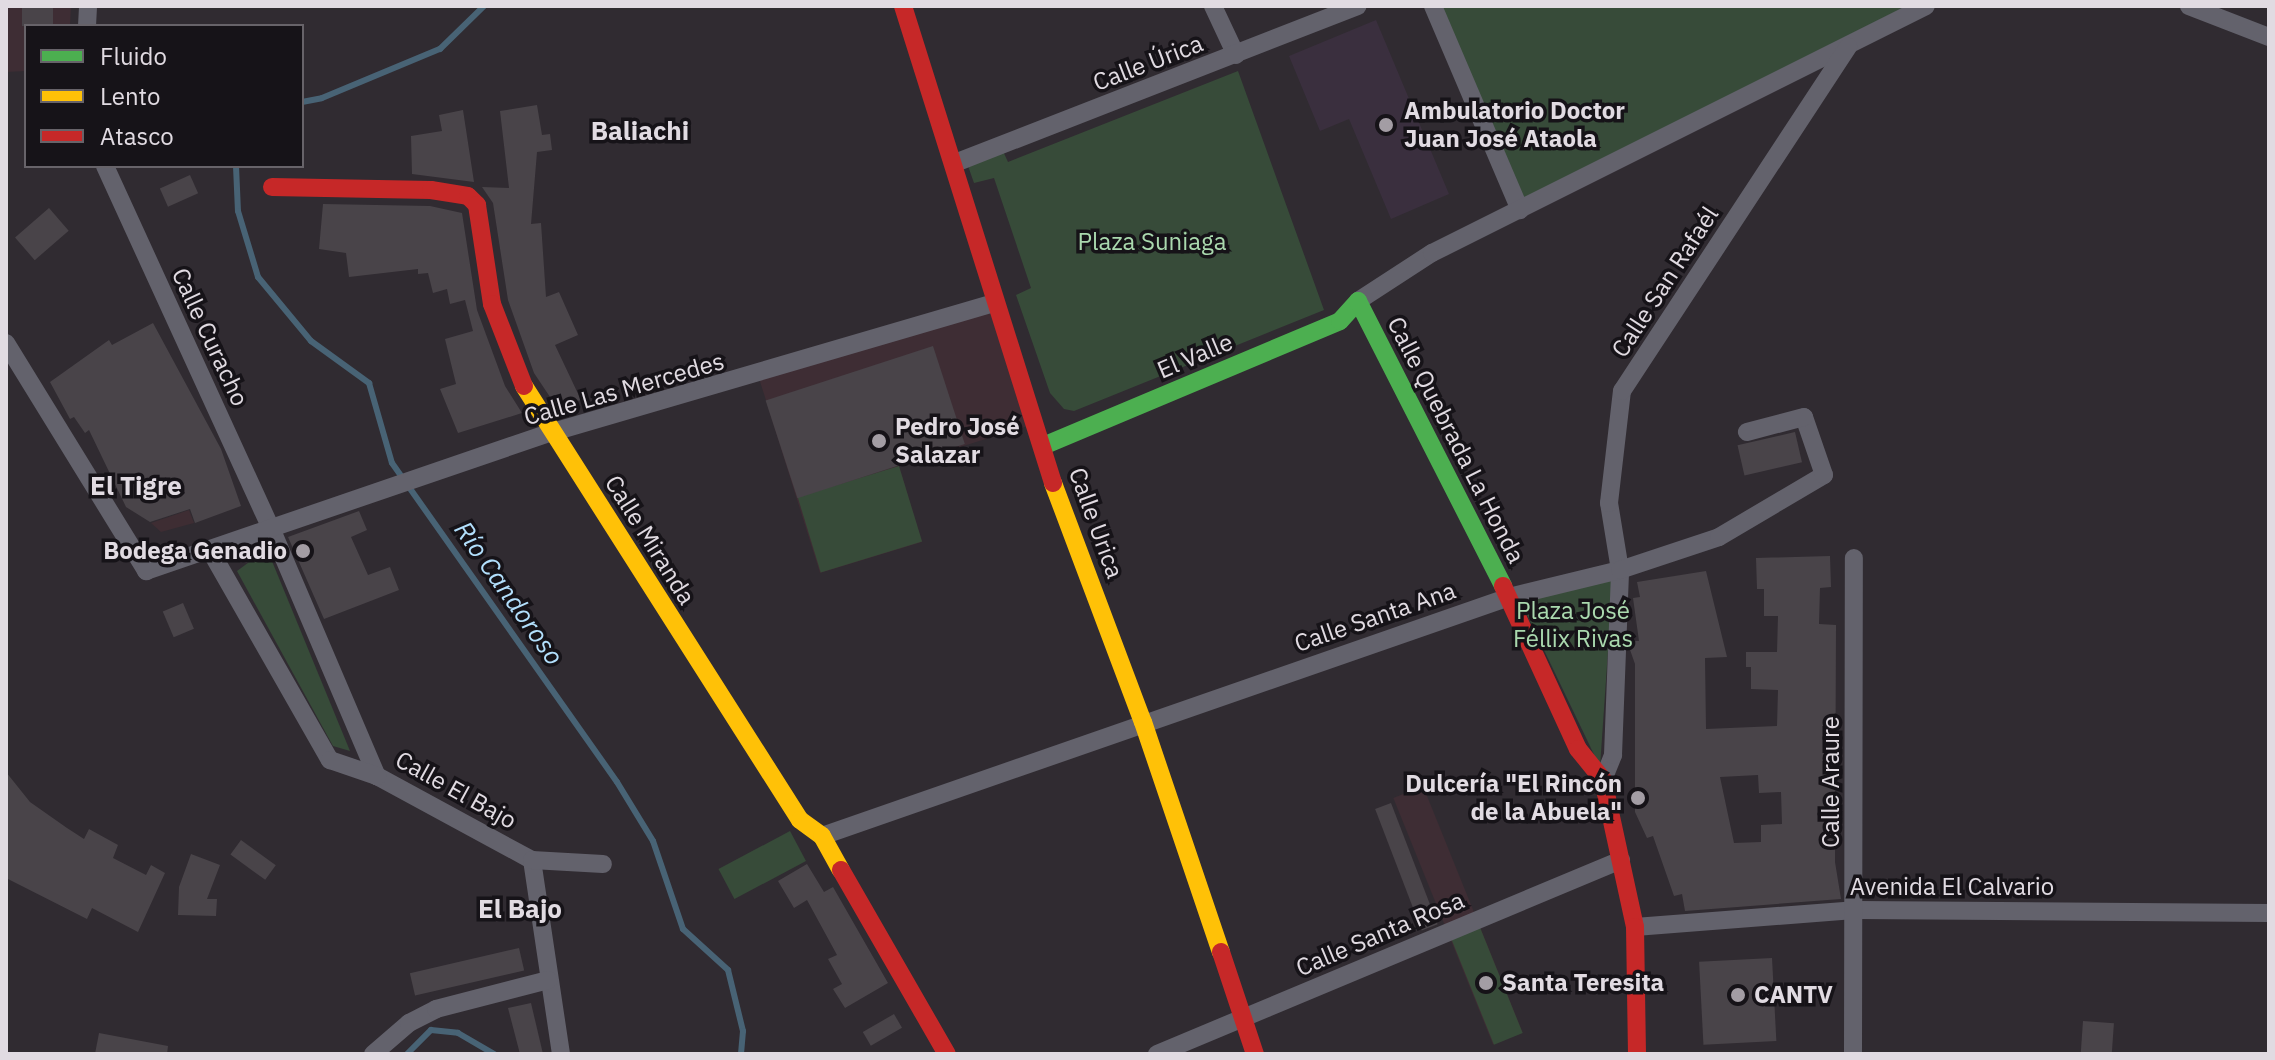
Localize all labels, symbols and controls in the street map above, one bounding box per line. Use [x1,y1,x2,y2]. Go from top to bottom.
legend [24,24,304,168]
street label: Calle Úrica [1089,29,1207,97]
text: Fluido [100,40,167,72]
text: Lento [100,80,160,112]
place label: Ambulatorio Doctor Juan José Ataola [1404,97,1625,153]
marker: Ambulatorio Doctor Juan José Ataola [1375,114,1397,136]
district label: Baliachi [591,115,689,147]
text: Atasco [100,120,174,152]
street label: Calle San Rafaél [1606,201,1724,363]
park label: Plaza Suniaga [1078,228,1226,256]
street label: Calle Curacho [166,264,254,410]
street label: Calle Quebrada La Honda [1381,312,1531,568]
street label: El Valle [1153,327,1237,385]
street label: Calle Las Mercedes [521,347,727,431]
place label: Pedro José Salazar [895,413,1020,469]
marker: Pedro José Salazar [870,432,888,450]
street label: Calle Urica [1063,464,1129,582]
district label: El Tigre [90,470,182,502]
street label: Calle Miranda [599,470,701,610]
water label: Río Candoroso [448,515,570,671]
place label: Bodega Genadio [103,537,287,565]
marker: Bodega Genadio [294,542,312,560]
street label: Calle Santa Ana [1291,576,1459,658]
park label: Plaza José Féllix Rivas [1513,597,1633,653]
street label: Calle Araure [1817,716,1845,848]
street label: Calle El Bajo [391,745,521,835]
place label: Dulcería "El Rincón de la Abuela" [1405,770,1622,826]
marker: Dulcería "El Rincón de la Abuela" [1629,789,1647,807]
street label: Avenida El Calvario [1850,873,2054,901]
street label: Calle Santa Rosa [1292,886,1468,982]
district label: El Bajo [478,893,562,925]
place label: Santa Teresita [1502,969,1664,997]
marker: Santa Teresita [1477,974,1495,992]
place label: CANTV [1754,981,1833,1009]
marker: CANTV [1729,986,1747,1004]

